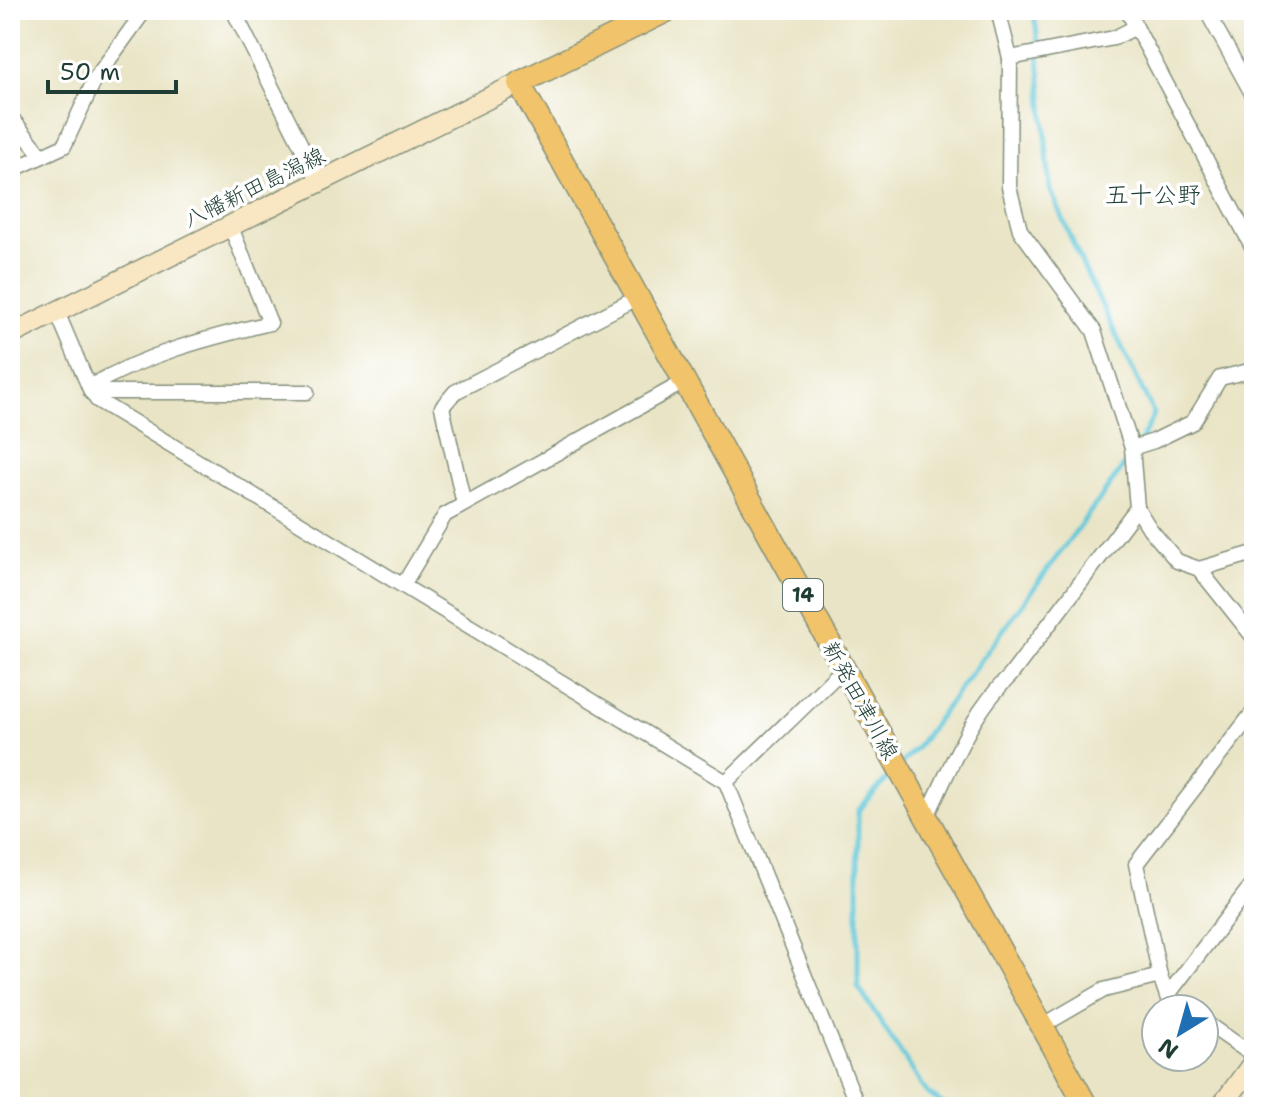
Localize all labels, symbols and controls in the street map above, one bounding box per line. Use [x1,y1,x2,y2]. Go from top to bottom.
scale bar [48,44,176,94]
text: 50 m [60,56,120,88]
street label: 八幡新田島潟線 [179,141,330,234]
district label: 五十公野 [1105,179,1201,211]
road number: 14 [783,579,823,611]
street label: 新発田津川線 [816,635,905,765]
north arrow [1140,993,1220,1073]
text: N [1153,1032,1184,1065]

